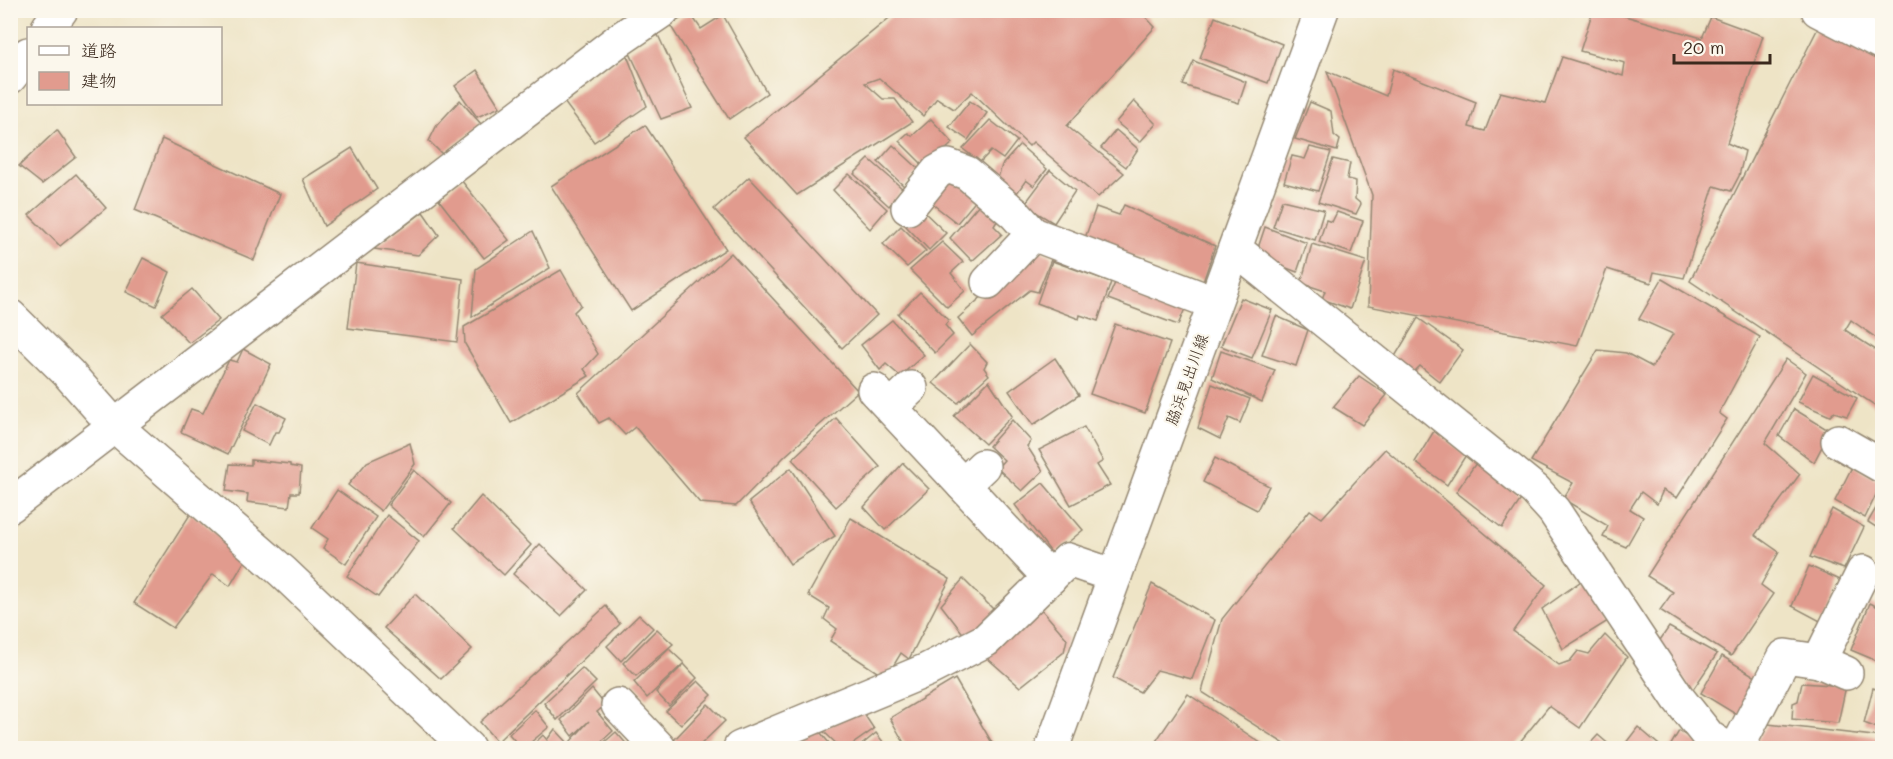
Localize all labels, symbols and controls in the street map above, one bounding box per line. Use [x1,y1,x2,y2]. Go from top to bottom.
legend [27,27,222,105]
scale bar [1674,27,1770,65]
text: 20 m [1683,35,1724,59]
text: 道路 [81,38,117,62]
text: 建物 [81,68,117,92]
street label: 脇浜見出川線 [1160,330,1212,428]

